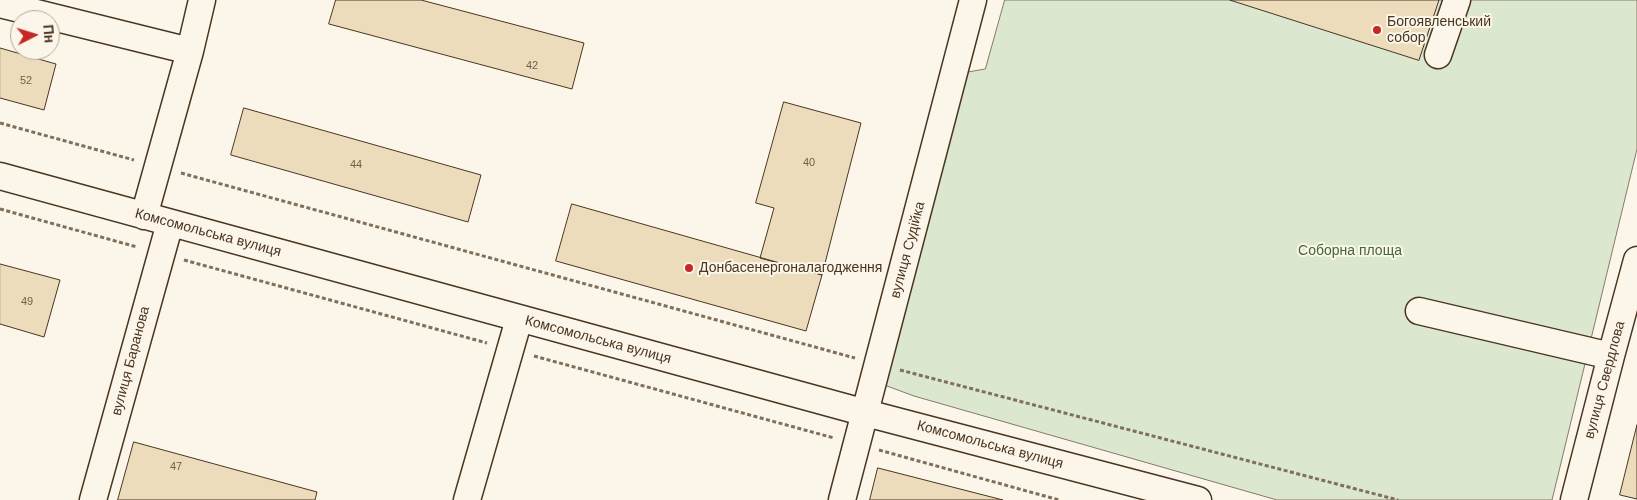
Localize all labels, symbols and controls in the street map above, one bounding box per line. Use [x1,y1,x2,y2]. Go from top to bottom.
north arrow [10,10,60,60]
place label: Богоявленський собор [1387,14,1491,46]
text: Пн [40,24,58,44]
marker: Богоявленський собор [1371,24,1383,36]
house number: 42 [526,59,538,73]
house number: 52 [20,74,32,88]
house number: 40 [803,156,815,170]
house number: 44 [350,158,362,172]
street label: вулиця Судійка [887,200,929,300]
street label: Комсомольська вулиця [133,205,283,261]
park label: Соборна площа [1298,243,1402,259]
place label: Донбасенергоналагодження [699,260,882,276]
marker: Донбасенергоналагодження [683,262,695,274]
house number: 49 [21,295,33,309]
street label: вулиця Баранова [108,305,154,417]
street label: Комсомольська вулиця [523,312,673,368]
street label: вулиця Свердлова [1581,319,1629,441]
street label: Комсомольська вулиця [915,417,1065,473]
house number: 47 [170,460,182,474]

